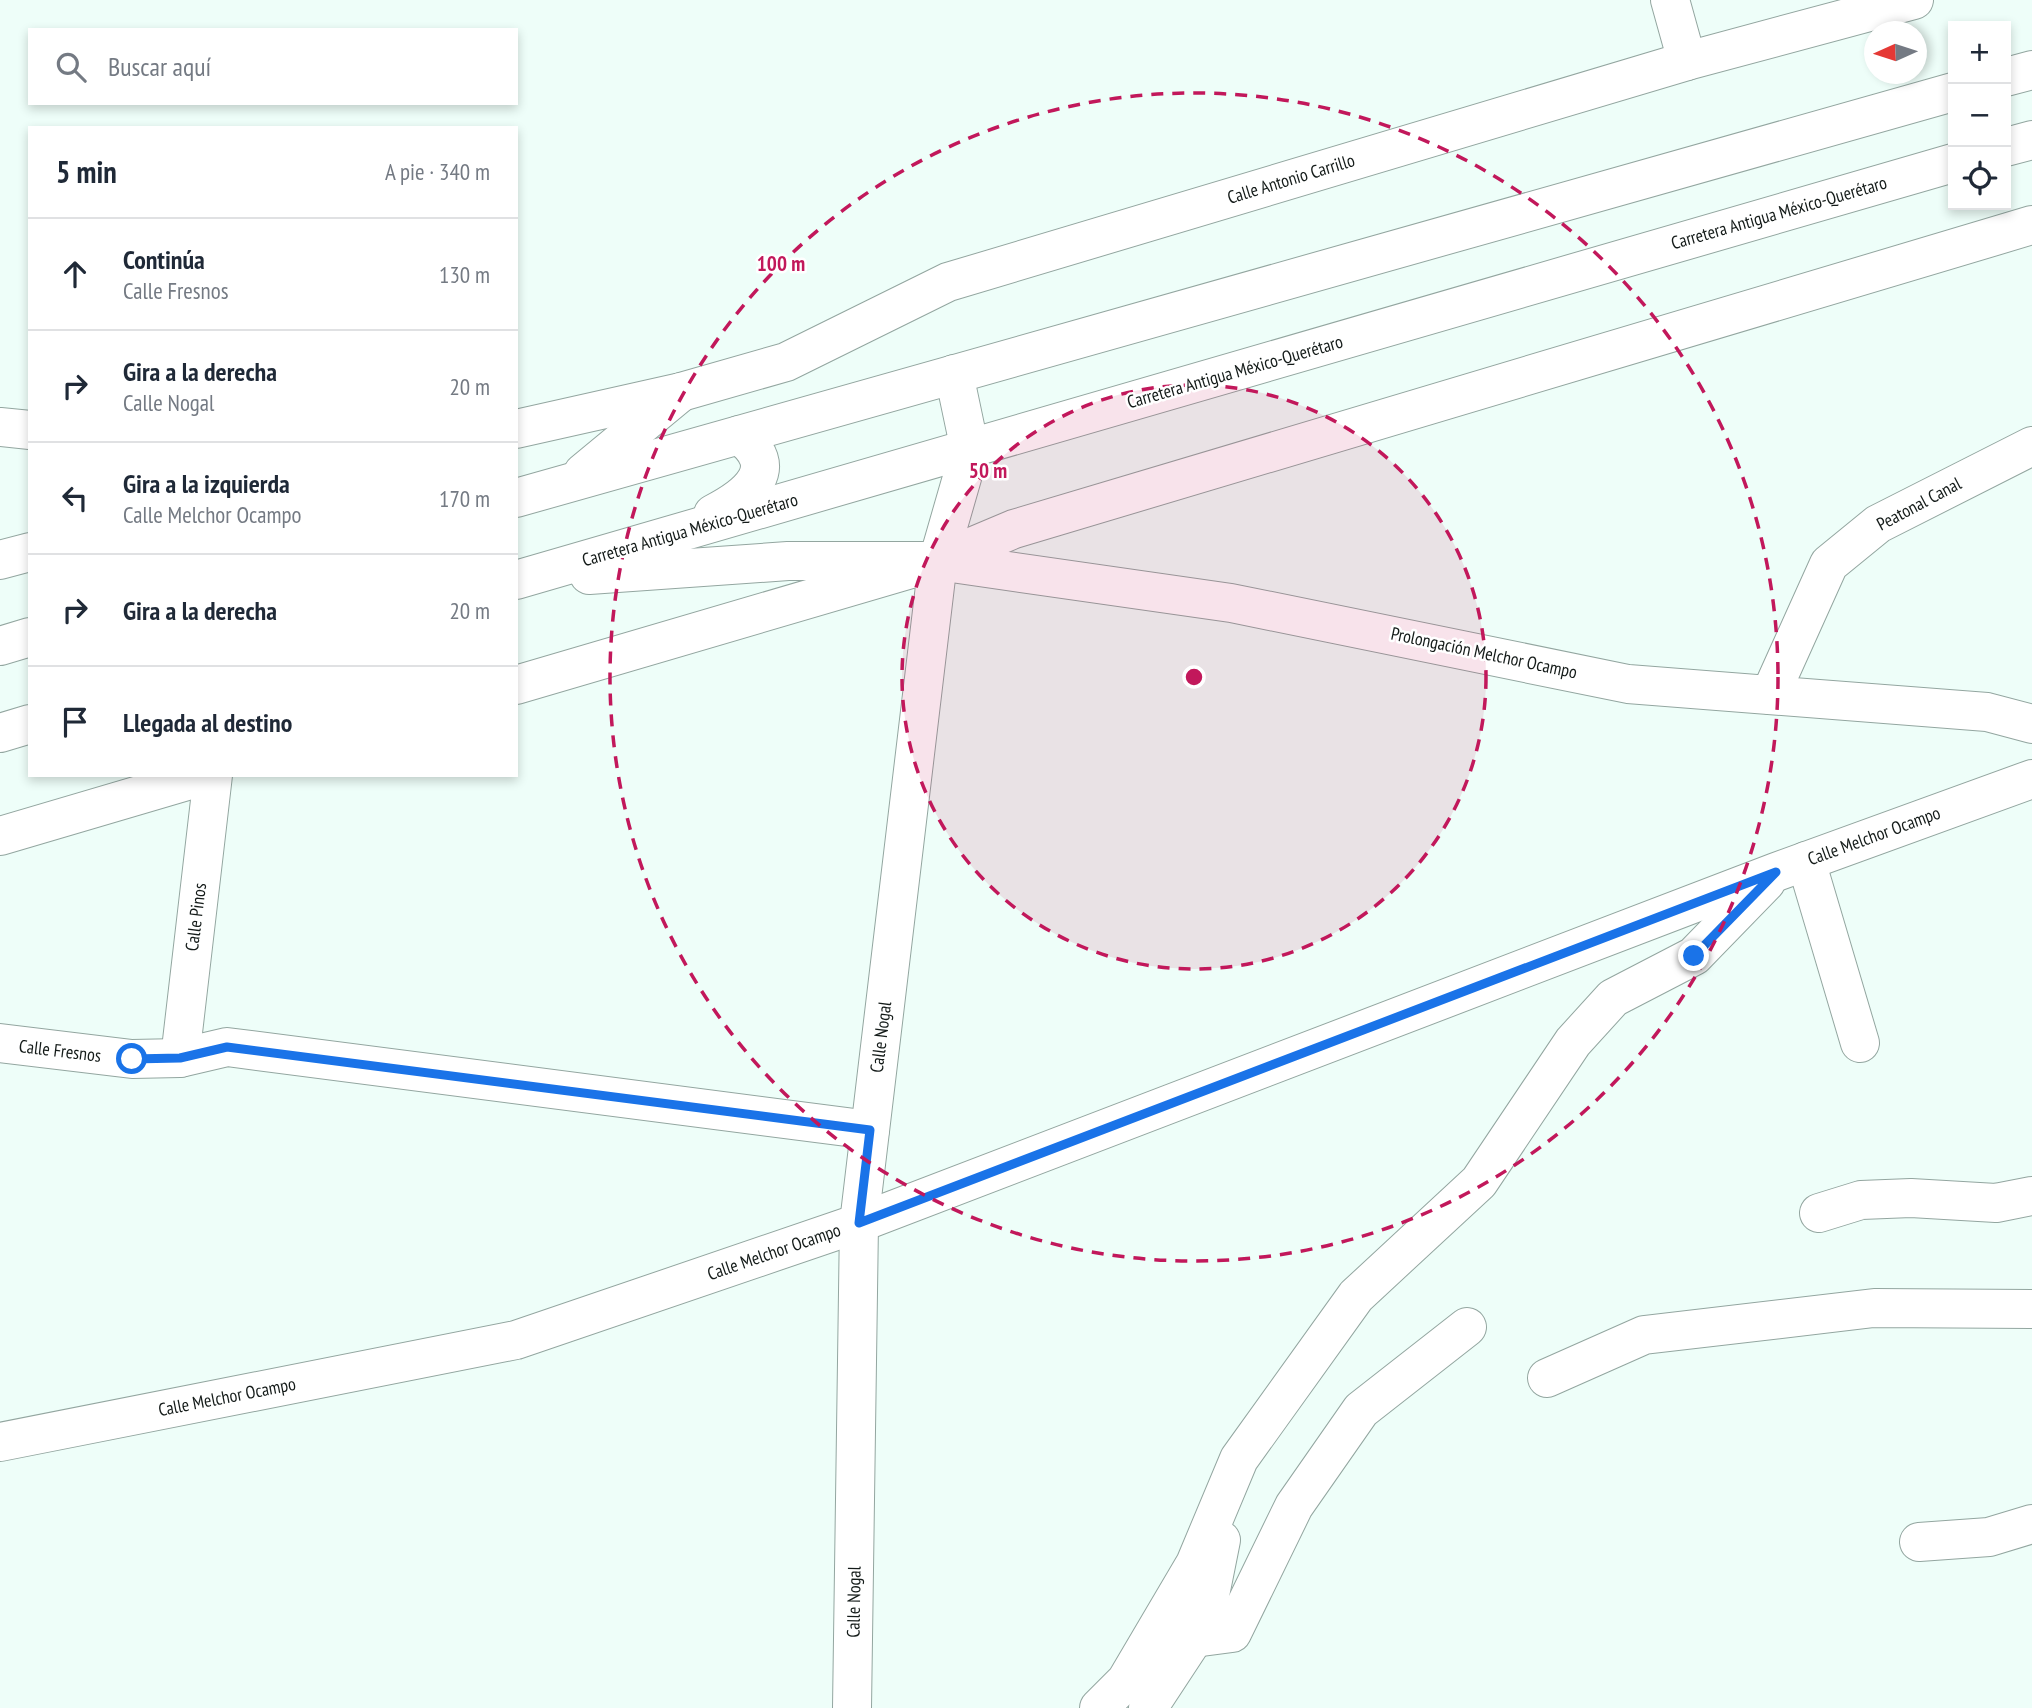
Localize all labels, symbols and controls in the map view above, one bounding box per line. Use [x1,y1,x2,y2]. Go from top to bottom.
north arrow [1864,21,1927,84]
map controls [1948,21,2011,210]
button: + [1948,21,2011,84]
search box [28,28,518,105]
icon: search [52,48,90,86]
text: Buscar aquí [108,50,211,83]
button: − [1948,84,2011,147]
button: locate [1948,147,2011,210]
street label: Calle Antonio Carrillo [1224,148,1357,209]
text: 5 min [56,152,117,191]
text: A pie · 340 m [385,157,490,186]
street label: Carretera Antigua México-Querétaro [1668,171,1890,254]
text: Continúa [123,243,205,276]
text: 100 m [757,250,805,277]
icon: ahead [56,255,94,293]
text: 130 m [439,260,490,289]
text: Calle Fresnos [123,276,228,305]
street label: Carretera Antigua México-Querétaro [1124,330,1346,413]
text: Gira a la derecha [123,355,277,388]
icon: right [56,367,94,405]
text: 20 m [449,372,490,401]
text: Calle Nogal [123,388,214,417]
text: 50 m [969,457,1007,484]
text: Gira a la izquierda [123,467,290,500]
street label: Peatonal Canal [1873,471,1966,535]
icon: left [56,479,94,517]
text: 170 m [439,484,490,513]
street label: Carretera Antigua México-Querétaro [579,488,801,571]
text: Calle Melchor Ocampo [123,500,301,529]
icon: right [56,591,94,629]
text: Gira a la derecha [123,594,277,627]
text: 20 m [449,596,490,625]
street label: Prolongación Melchor Ocampo [1389,622,1580,684]
centre of rings [1182,665,1206,689]
icon: arrive [56,703,94,741]
text: Llegada al destino [123,706,292,739]
street label: Calle Melchor Ocampo [1804,801,1944,870]
street label: Calle Pinos [180,881,211,952]
route end [1678,940,1709,971]
street label: Calle Nogal [865,999,896,1074]
street label: Calle Fresnos [18,1034,102,1067]
route start [116,1043,147,1074]
street label: Calle Melchor Ocampo [704,1218,844,1285]
street label: Calle Melchor Ocampo [156,1372,298,1421]
street label: Calle Nogal [841,1565,866,1638]

